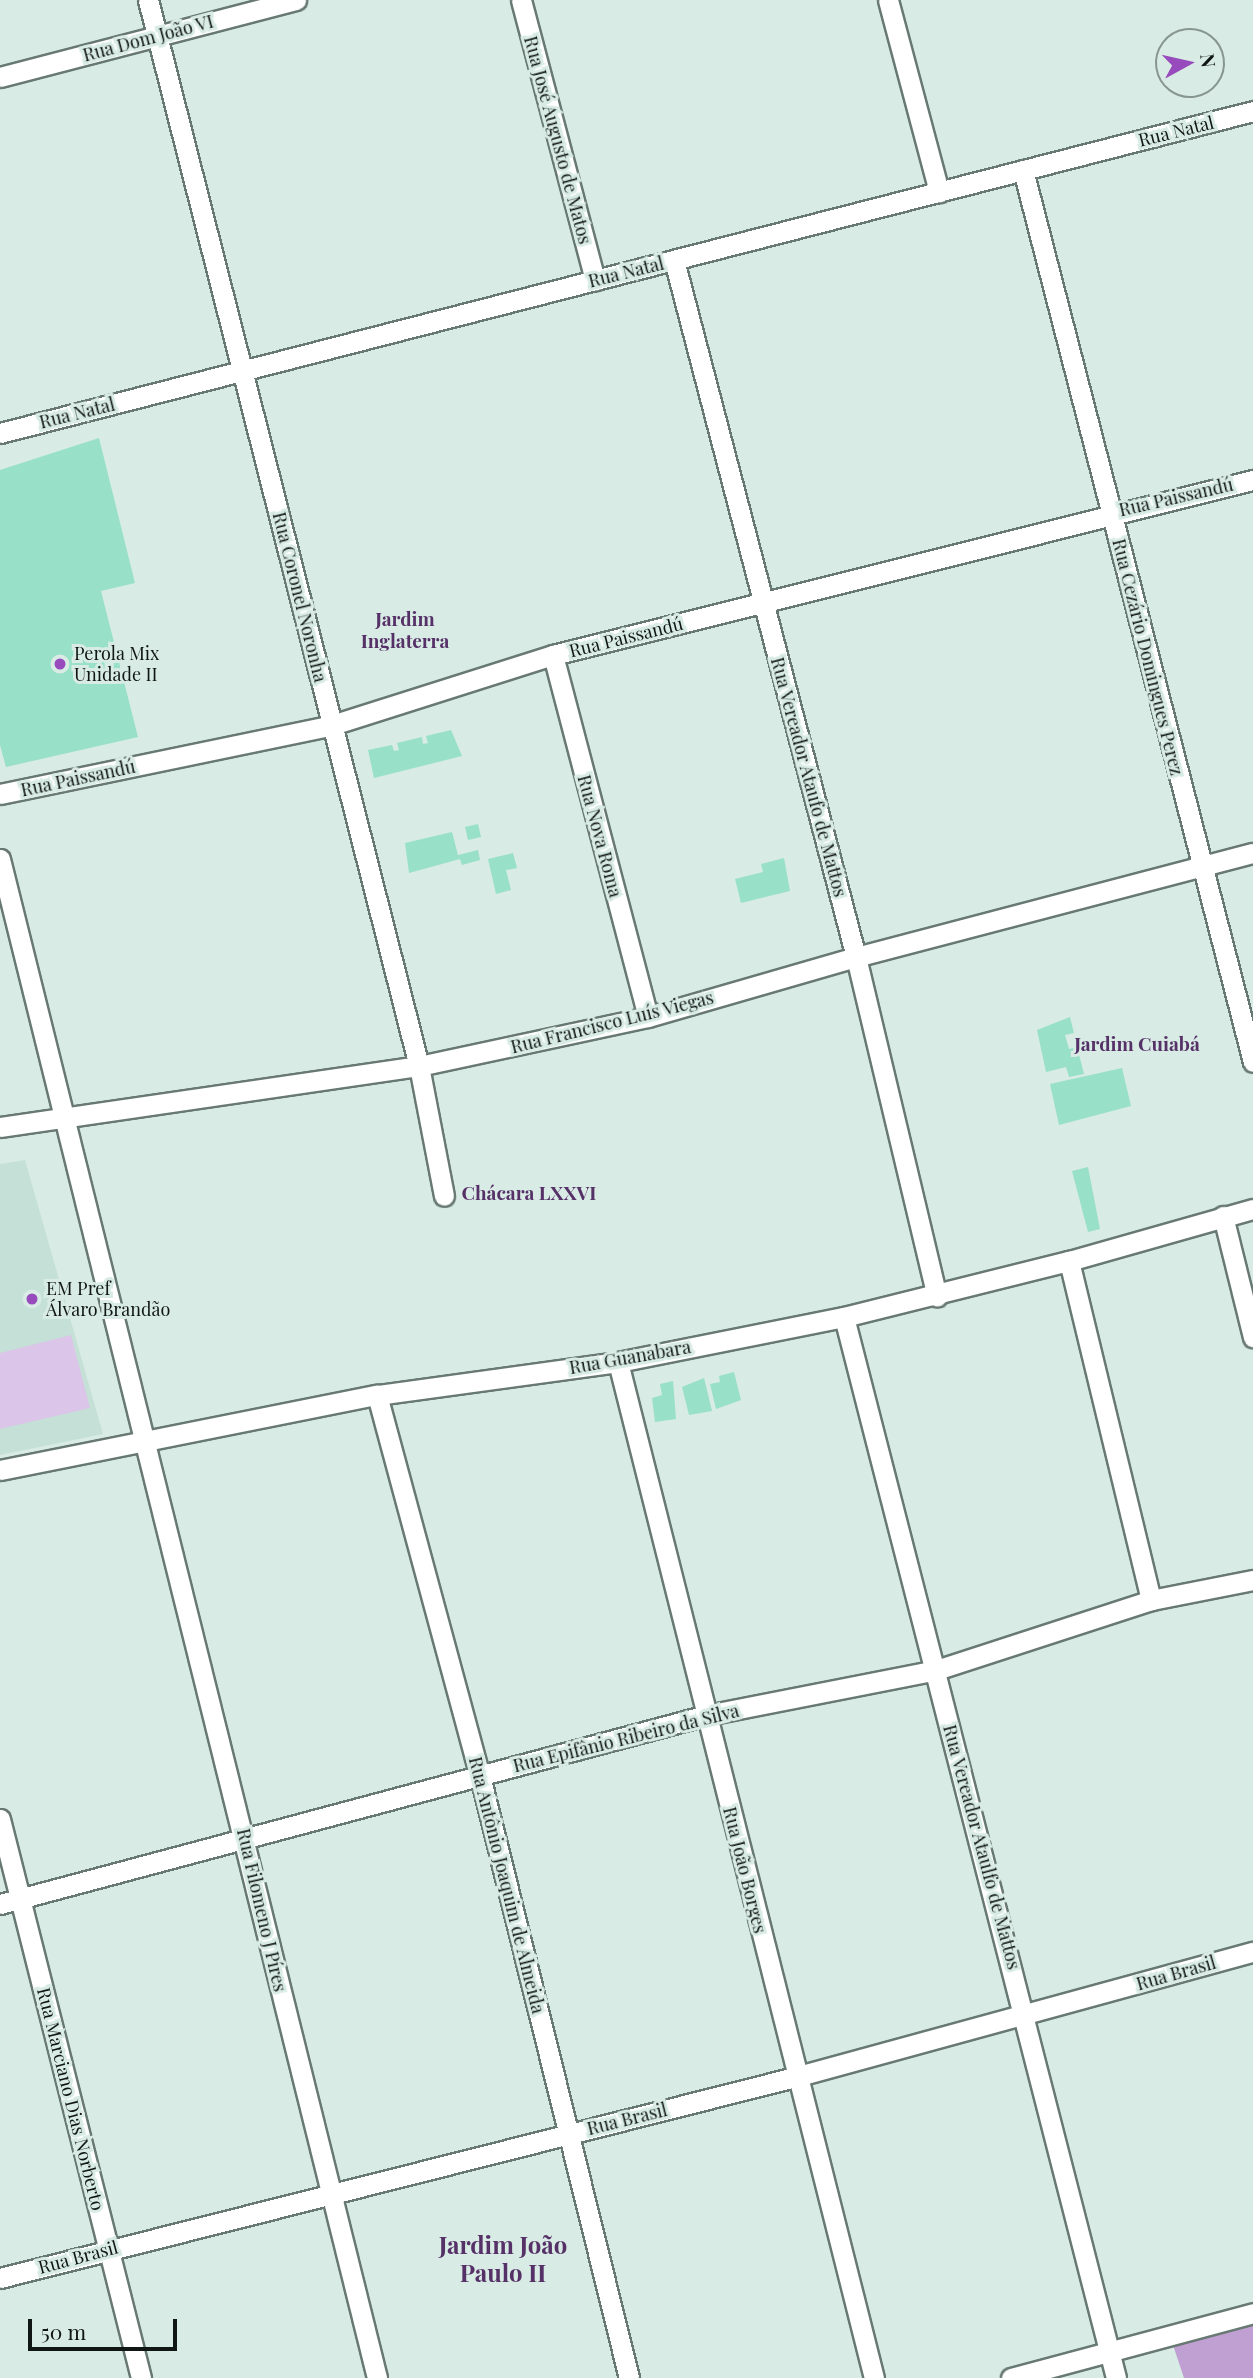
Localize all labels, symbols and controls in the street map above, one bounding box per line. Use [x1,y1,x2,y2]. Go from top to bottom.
street label: Rua Dom João VI [80,10,216,66]
north arrow [1155,28,1225,98]
street label: Rua José Augusto de Matos [520,33,596,247]
text: N [1195,52,1223,69]
street label: Rua Natal [1136,111,1216,151]
street label: Rua Natal [586,252,666,292]
street label: Rua Natal [37,393,117,433]
street label: Rua Paissandú [1117,473,1235,521]
street label: Rua Coronel Noronha [268,510,332,684]
street label: Rua Cezário Domingues Perez [1108,536,1188,778]
district label: Jardim Inglaterra [361,608,449,652]
street label: Rua Paissandú [567,612,685,662]
place label: Perola Mix Unidade II [74,643,160,686]
street label: Rua Vereador Ataufo de Mattos [766,654,852,900]
marker: Perola Mix Unidade II [52,656,68,672]
street label: Rua Paissandú [19,755,137,801]
street label: Rua Nova Roma [573,772,627,900]
street label: Rua Francisco Luís Viegas [508,986,716,1058]
district label: Jardim Cuiabá [1074,1033,1200,1055]
district label: Chácara LXXVI [462,1182,596,1204]
place label: EM Pref Álvaro Brandão [46,1278,170,1320]
marker: EM Pref Álvaro Brandão [24,1291,40,1307]
street label: Rua Guanabara [567,1336,693,1378]
street label: Rua Epifânio Ribeiro da Silva [510,1699,742,1777]
street label: Rua Vereador Ataulfo de Mattos [939,1721,1025,1973]
street label: Rua Antônio Joaquim de Almeida [464,1754,550,2016]
street label: Rua João Borges [719,1804,771,1936]
street label: Rua Filomeno J Píres [233,1826,291,1994]
street label: Rua Brasil [1134,1951,1218,1995]
street label: Rua Marciano Dias Norberto [33,1985,109,2213]
street label: Rua Brasil [585,2099,669,2139]
district label: Jardim João Paulo II [439,2231,567,2287]
street label: Rua Brasil [36,2236,120,2278]
scale bar [32,2304,180,2348]
text: 50 m [41,2317,86,2345]

